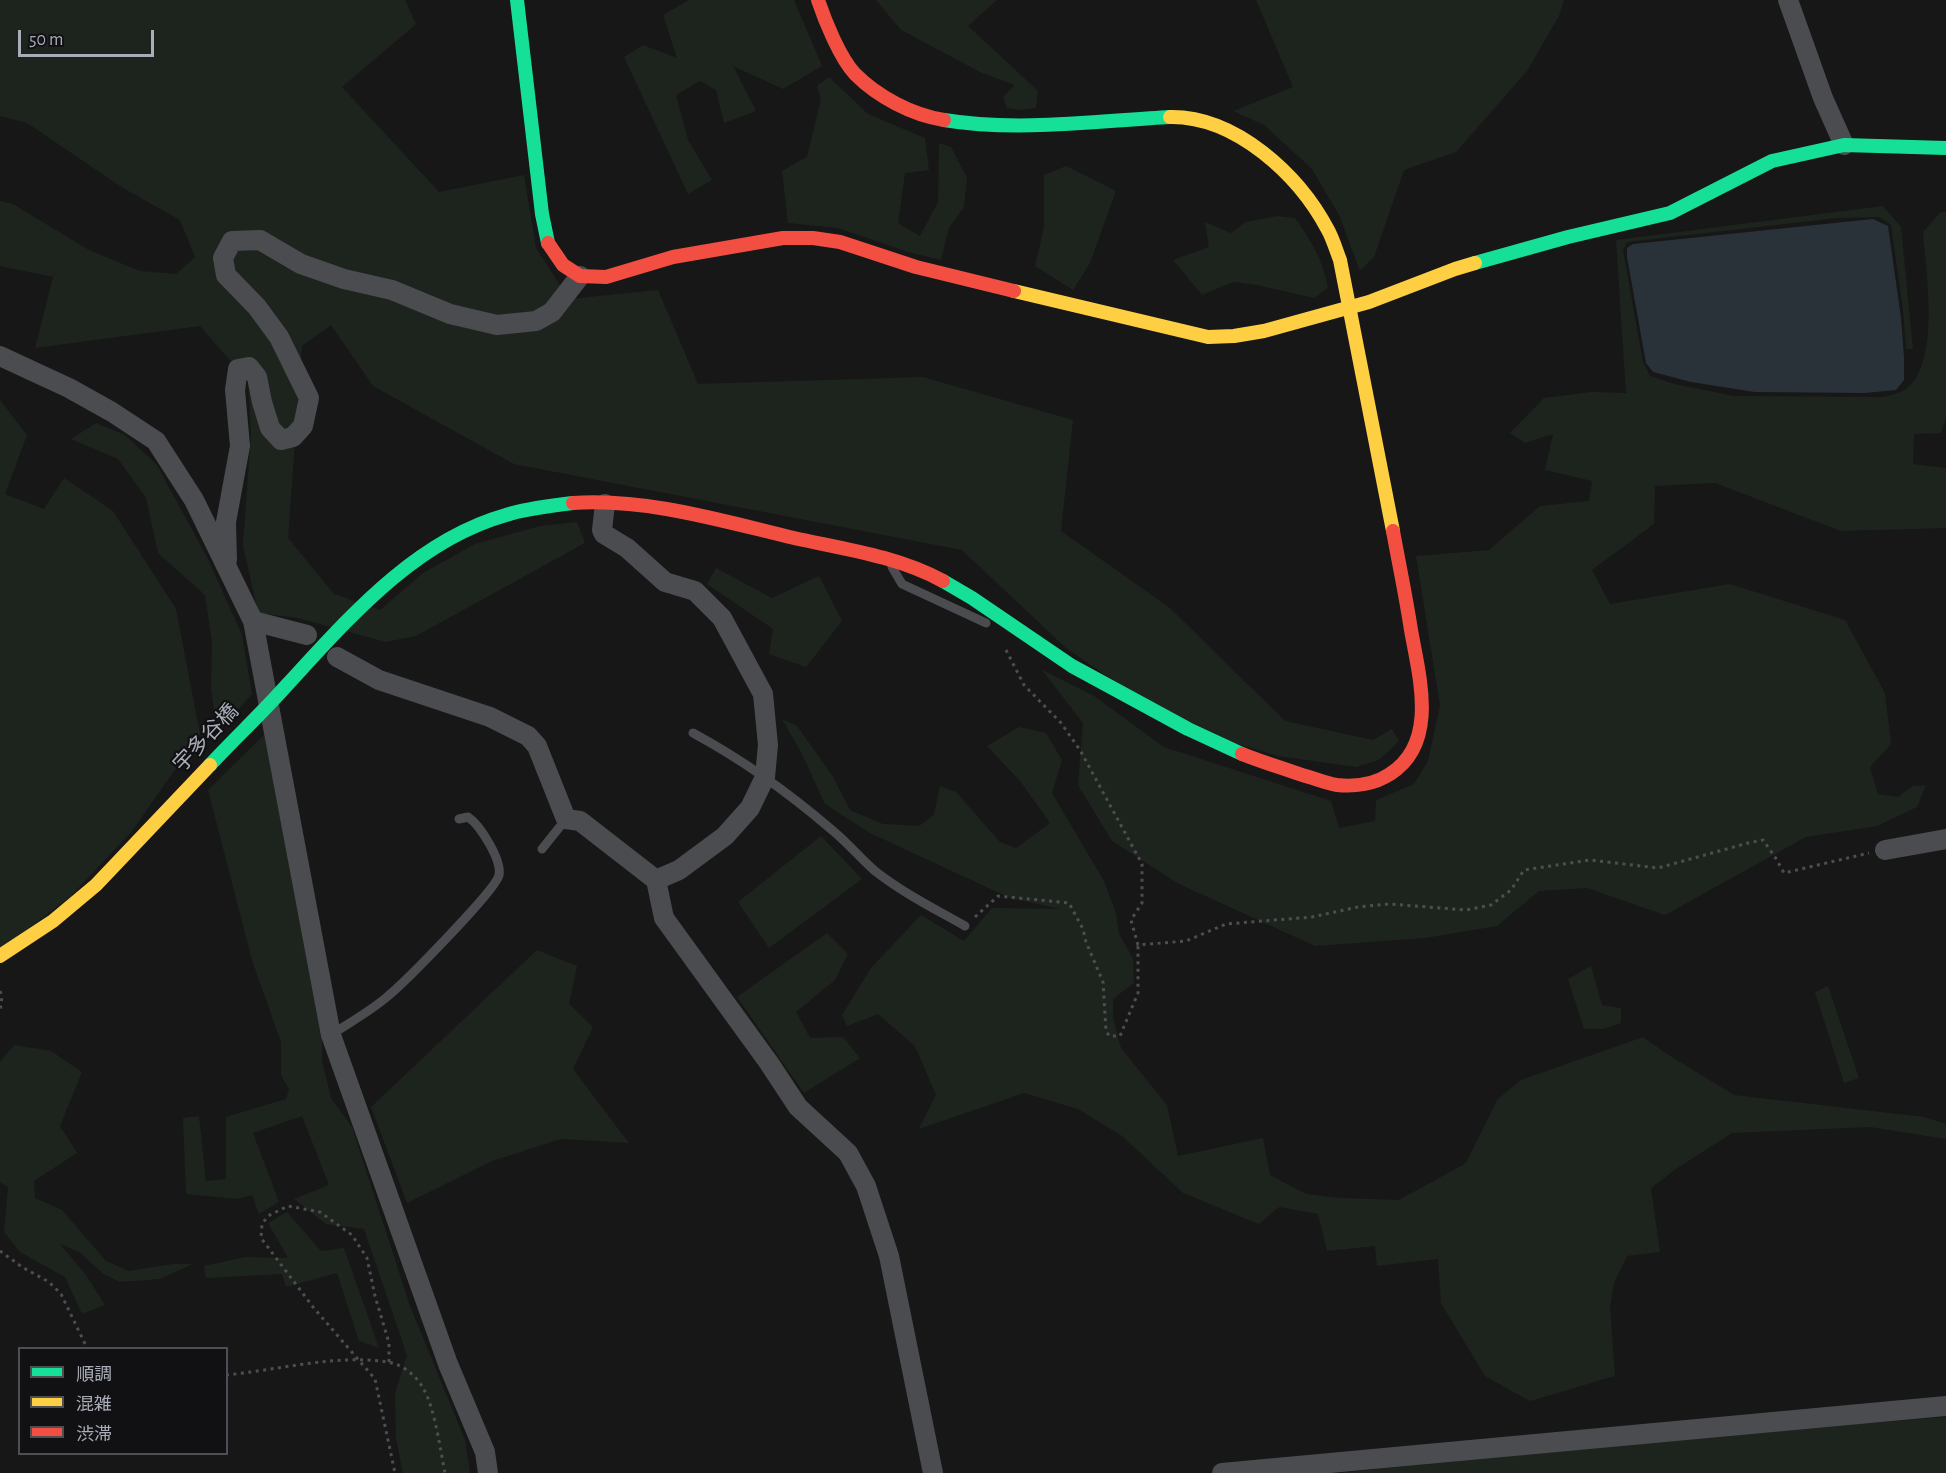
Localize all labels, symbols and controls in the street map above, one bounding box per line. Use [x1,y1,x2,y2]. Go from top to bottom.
scale bar [21,18,158,56]
text: 50 m [29,31,63,49]
street label: 宇多谷橋 [168,699,244,777]
legend [18,1347,228,1455]
text: 順調 [76,1366,112,1384]
text: 混雑 [76,1396,112,1414]
text: 渋滞 [76,1426,112,1444]

